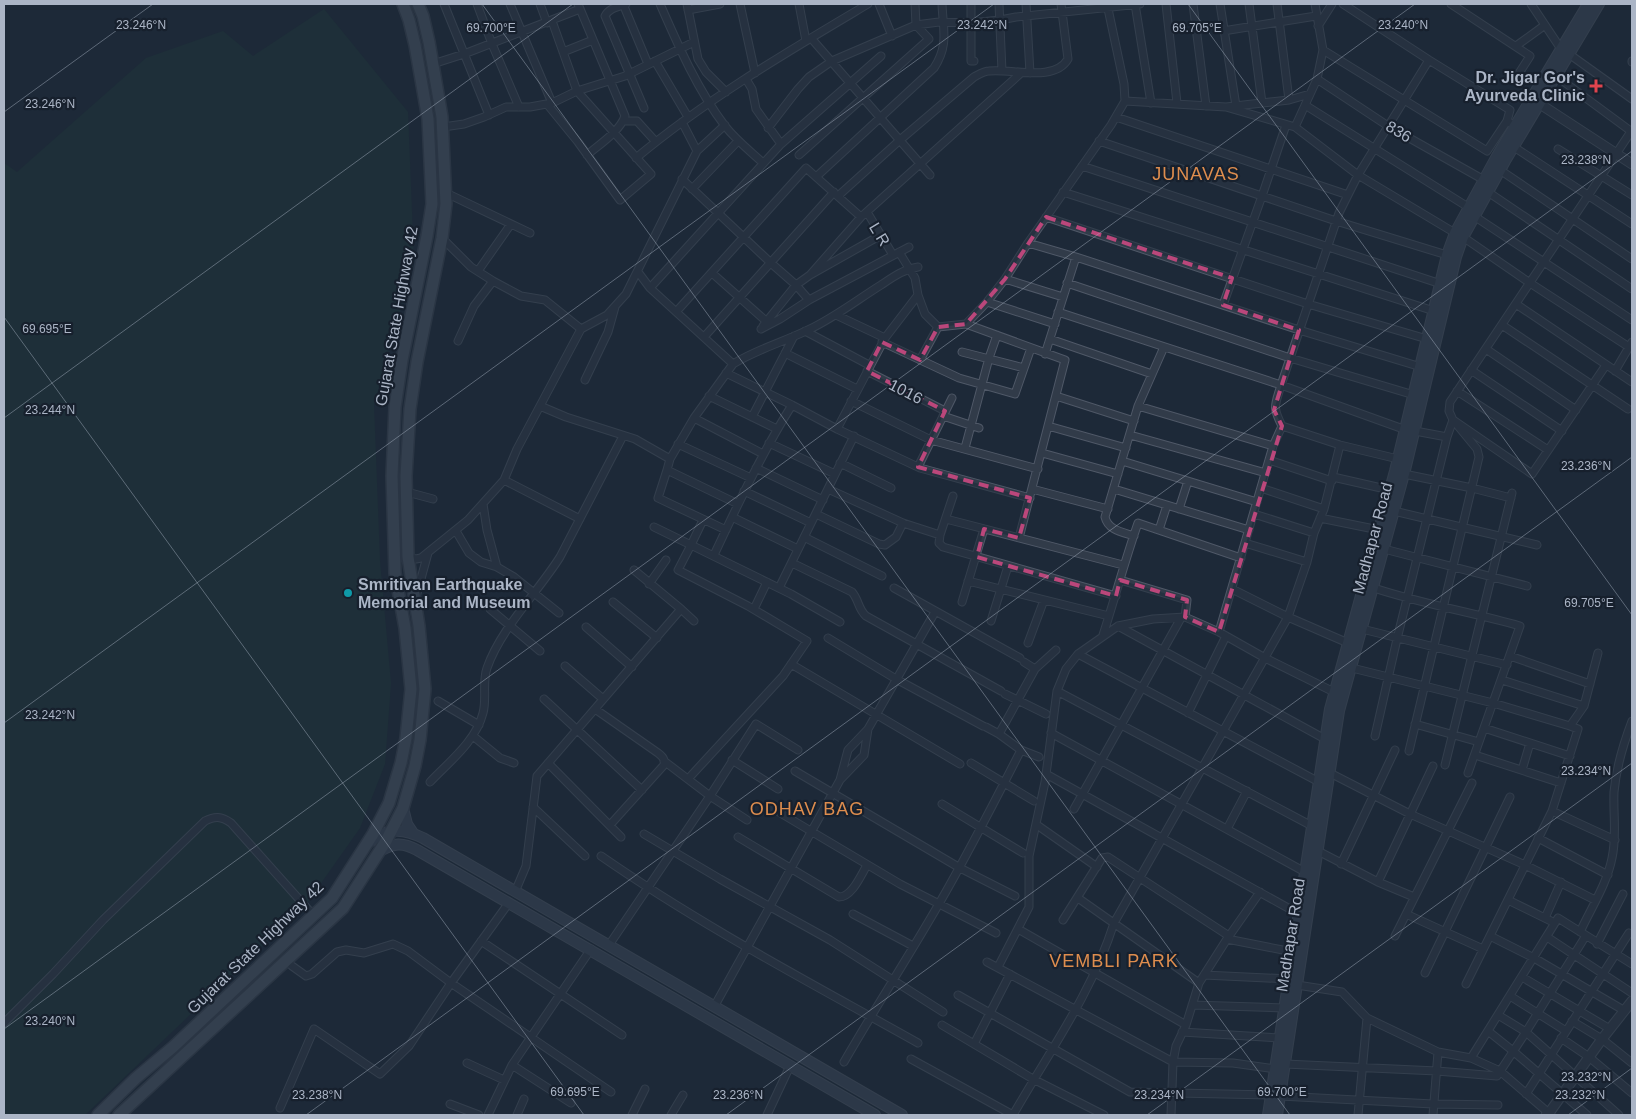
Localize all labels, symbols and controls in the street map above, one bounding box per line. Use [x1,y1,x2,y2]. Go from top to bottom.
text: 23.246°N [116,18,166,32]
text: 23.242°N [957,18,1007,32]
text: 23.240°N [1378,18,1428,32]
text: 69.700°E [466,21,516,35]
text: 69.705°E [1172,21,1222,35]
place label: Dr. Jigar Gor's Ayurveda Clinic [1465,69,1585,104]
marker: Dr. Jigar Gor's Ayurveda Clinic [1589,79,1603,93]
text: 23.246°N [25,97,75,111]
street label: 836 [1383,117,1415,146]
text: 23.238°N [1561,153,1611,167]
district label: JUNAVAS [1152,164,1240,184]
street label: L R [866,219,893,249]
street label: Gujarat State Highway 42 [372,225,421,407]
text: 69.695°E [22,322,72,336]
street label: 1016 [886,376,926,407]
text: 23.244°N [25,403,75,417]
text: 23.236°N [1561,459,1611,473]
street label: Madhapar Road [1349,481,1396,596]
place label: Smritivan Earthquake Memorial and Museum [358,576,530,611]
marker: Smritivan Earthquake Memorial and Museum [342,587,354,599]
text: 69.705°E [1564,596,1614,610]
text: 23.242°N [25,708,75,722]
text: 23.234°N [1561,764,1611,778]
district label: ODHAV BAG [750,799,864,819]
street label: Madhapar Road [1273,877,1308,993]
street label: Gujarat State Highway 42 [184,878,327,1017]
district label: VEMBLI PARK [1049,951,1179,971]
text: 23.240°N [25,1014,75,1028]
text: 23.232°N [1561,1070,1611,1084]
text: 69.695°E [550,1085,600,1099]
text: 69.700°E [1257,1085,1307,1099]
text: 23.238°N [292,1088,342,1102]
text: 23.236°N [713,1088,763,1102]
text: 23.234°N [1134,1088,1184,1102]
text: 23.232°N [1555,1088,1605,1102]

